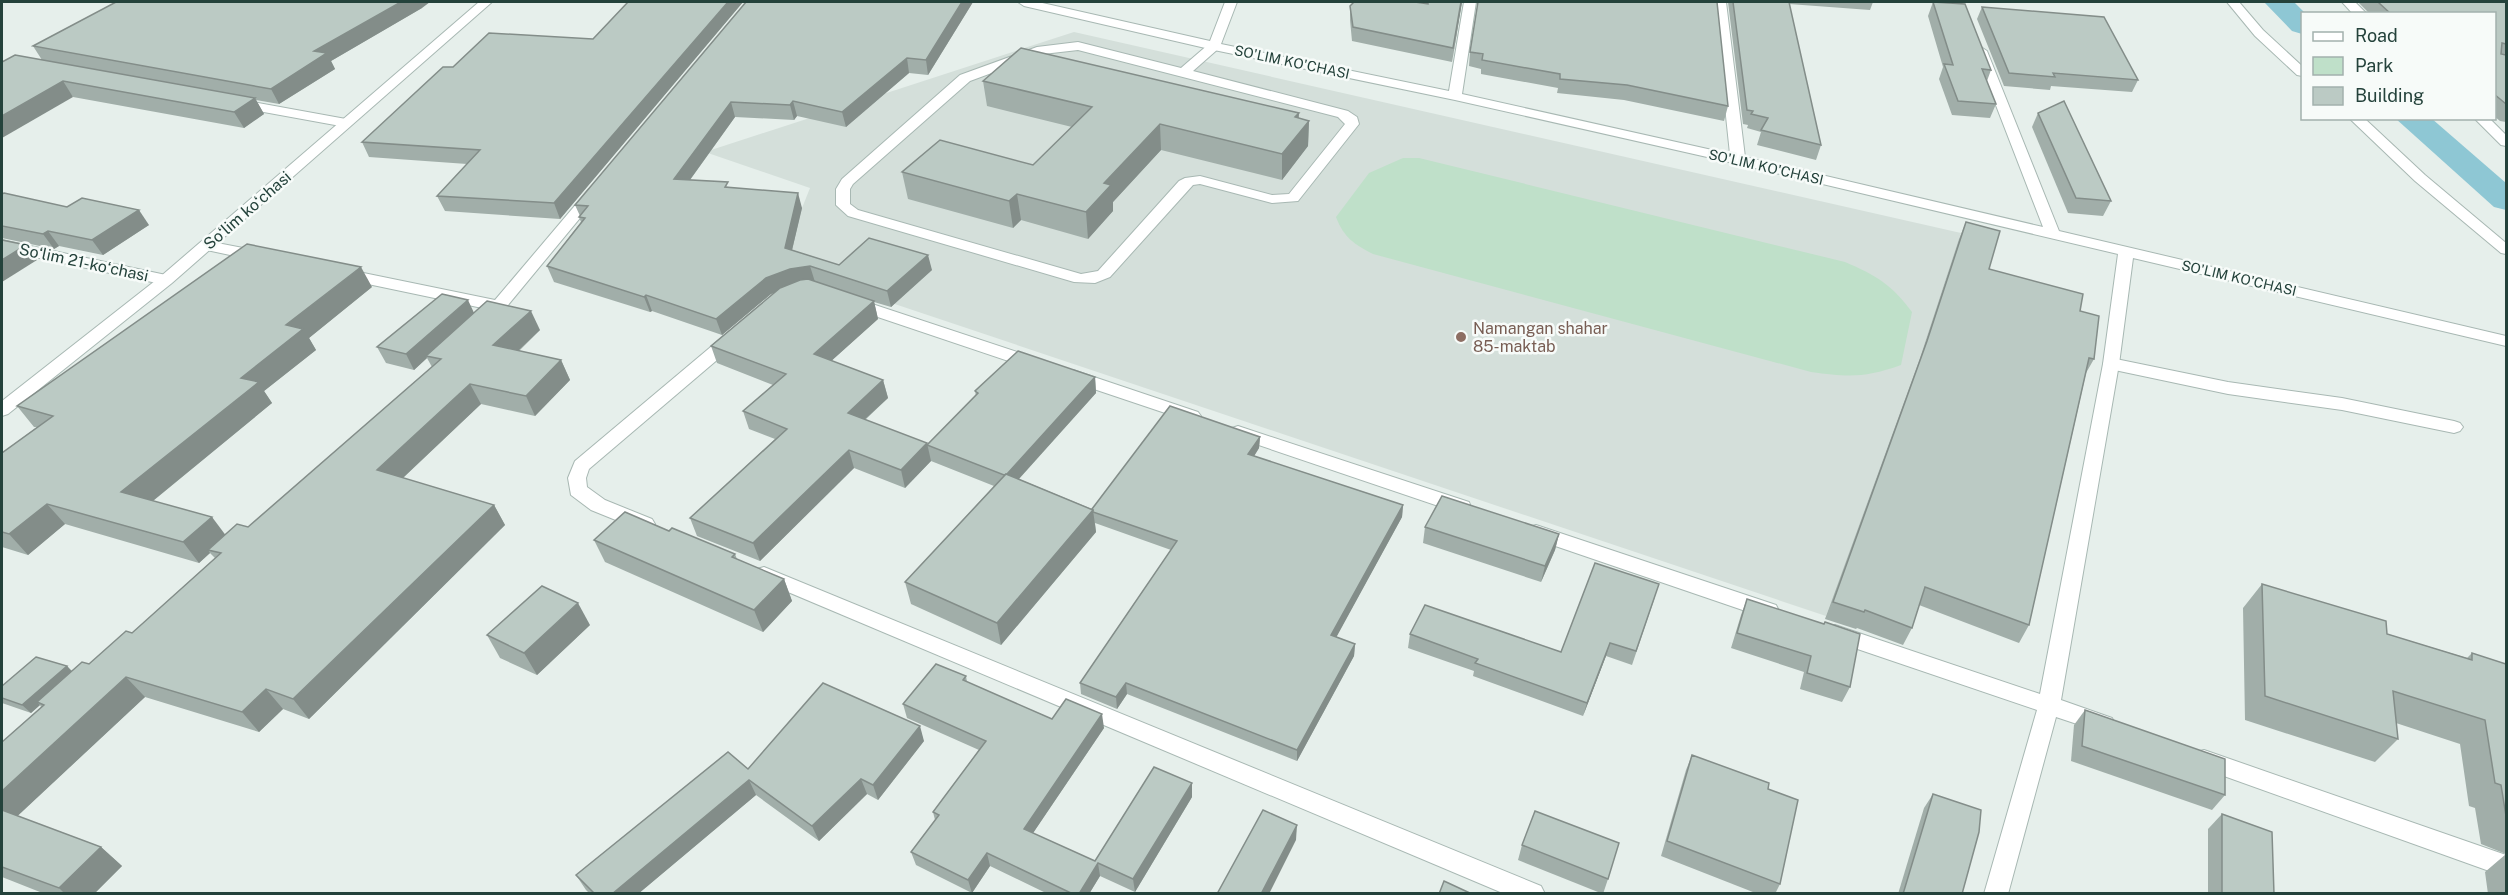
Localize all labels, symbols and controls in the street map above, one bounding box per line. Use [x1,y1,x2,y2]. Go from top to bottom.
legend [2301,12,2496,120]
text: Road [2355,25,2398,46]
street label: SO'LIM KO'CHASI [1233,42,1351,82]
text: Park [2355,55,2393,76]
text: Building [2355,85,2424,106]
street label: SO'LIM KO'CHASI [1707,146,1825,188]
street label: Soʻlim koʻchasi [200,167,295,254]
street label: Soʻlim 21-koʻchasi [18,240,150,285]
street label: SO'LIM KO'CHASI [2180,257,2298,299]
place label: Namangan shahar 85-maktab [1473,319,1608,356]
marker: Namangan shahar 85-maktab [1454,330,1468,344]

